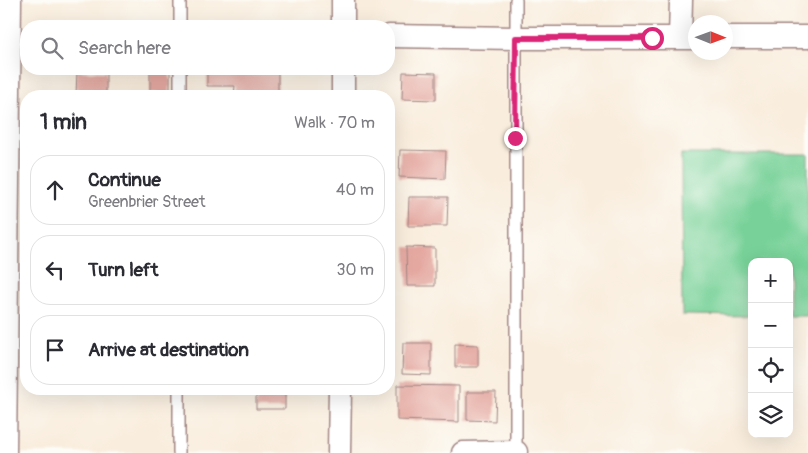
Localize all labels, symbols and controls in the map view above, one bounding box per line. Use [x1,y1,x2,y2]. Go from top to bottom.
north arrow [688,15,733,60]
search box [20,20,395,75]
route start [641,27,664,50]
icon: search [38,34,66,62]
text: Search here [78,36,171,60]
text: 1 min [40,109,87,136]
text: Walk · 70 m [294,113,375,133]
route end [504,127,527,150]
text: Continue [88,168,161,192]
icon: ahead [41,176,69,204]
text: 40 m [336,180,374,200]
text: Greenbrier Street [88,192,205,212]
icon: left [41,256,69,284]
text: Turn left [88,258,158,282]
map controls [748,258,793,438]
button: + [748,258,793,303]
text: 30 m [336,260,374,280]
button: − [748,303,793,348]
icon: arrive [41,336,69,364]
text: Arrive at destination [88,338,249,362]
button: locate [748,348,793,393]
button: layers [748,393,793,438]

